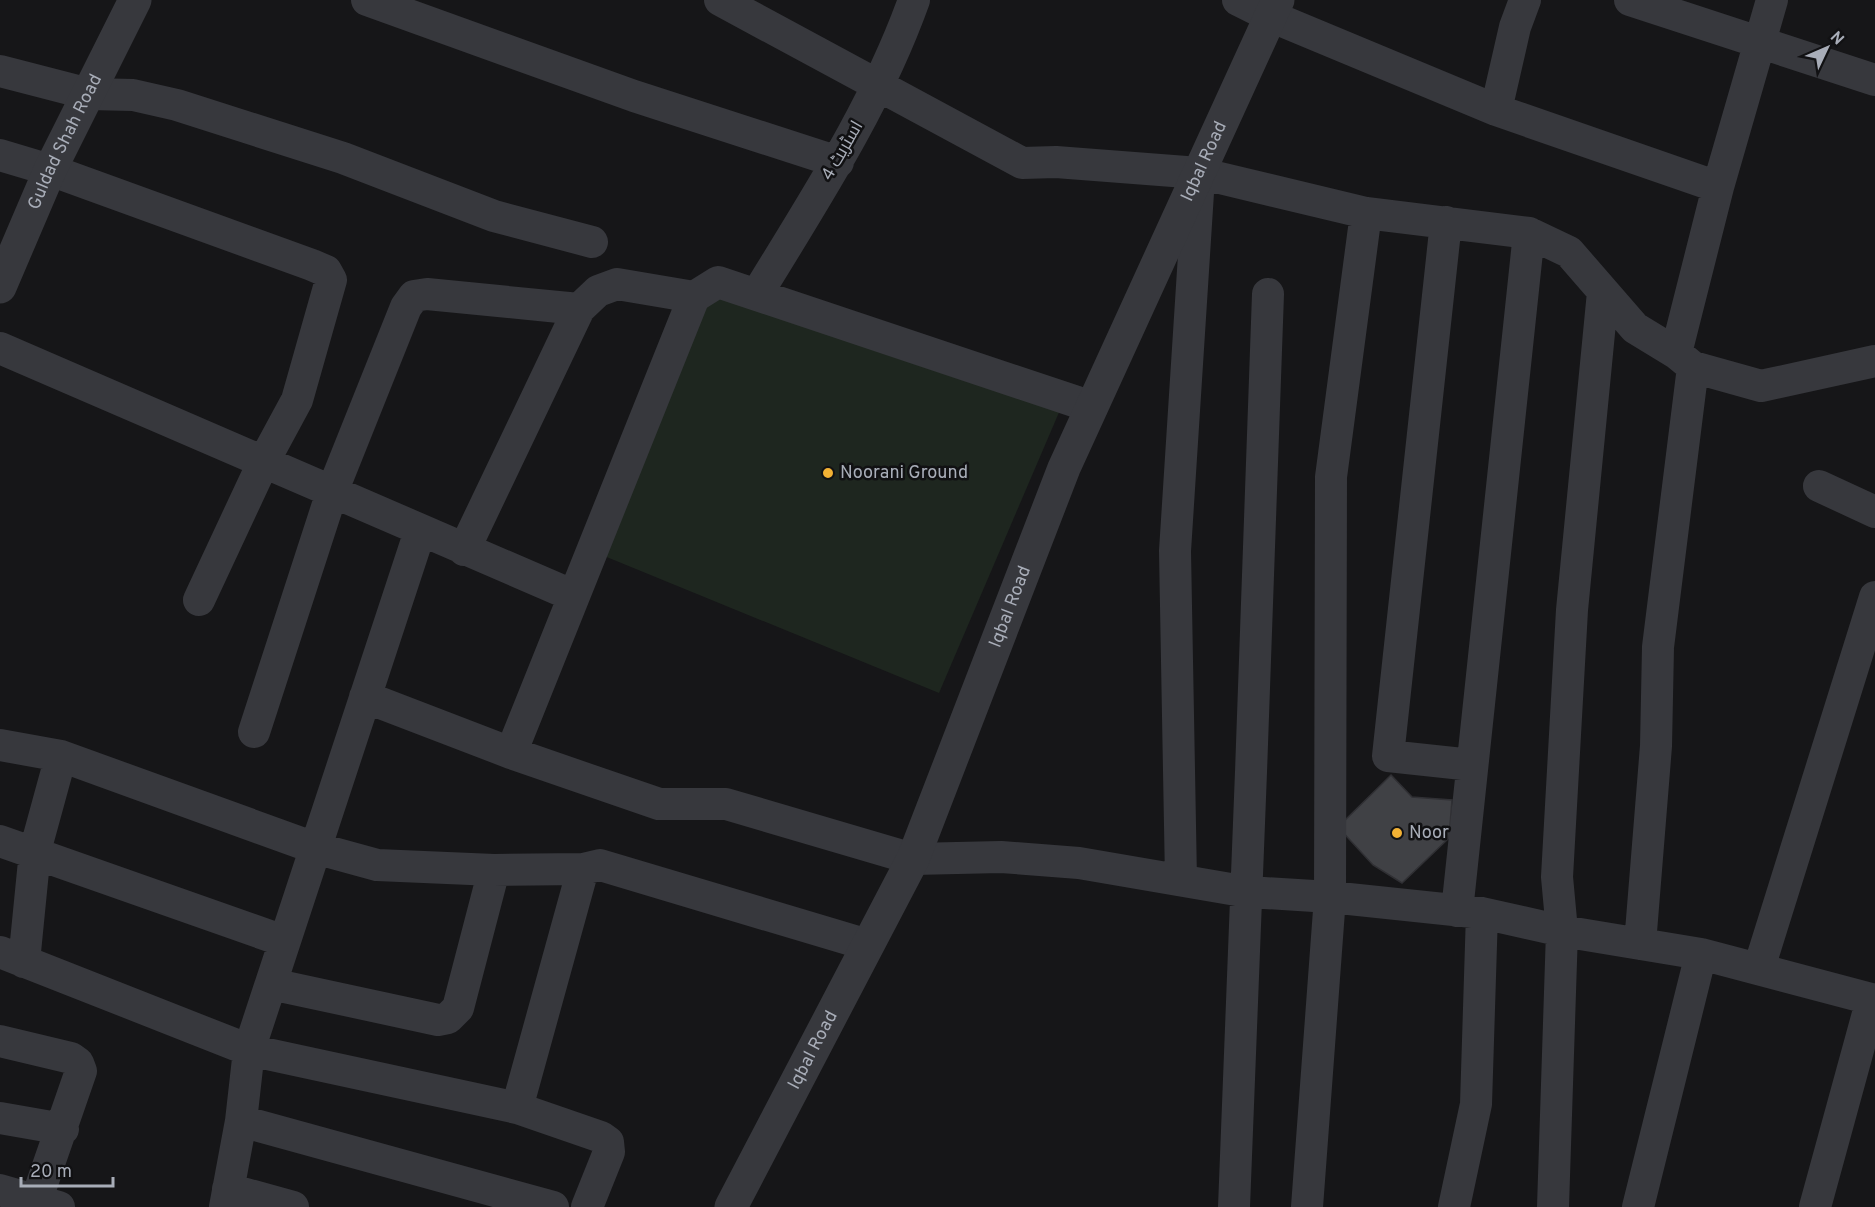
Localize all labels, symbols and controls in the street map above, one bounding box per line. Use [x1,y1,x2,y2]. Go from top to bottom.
north arrow [1797,18,1857,78]
text: N [1825,28,1848,50]
street label: Guldad Shah Road [23,70,108,213]
street label: اسٹریٹ 4 [817,117,869,185]
street label: Iqbal Road [1176,118,1232,205]
place label: Noorani Ground [840,462,968,485]
marker: Noorani Ground [821,466,835,480]
street label: Iqbal Road [984,563,1037,651]
place label: Noor [1409,822,1449,845]
marker: Noor [1390,826,1404,840]
street label: Iqbal Road [783,1007,843,1093]
scale bar [21,1150,112,1188]
text: 20 m [30,1161,72,1184]

